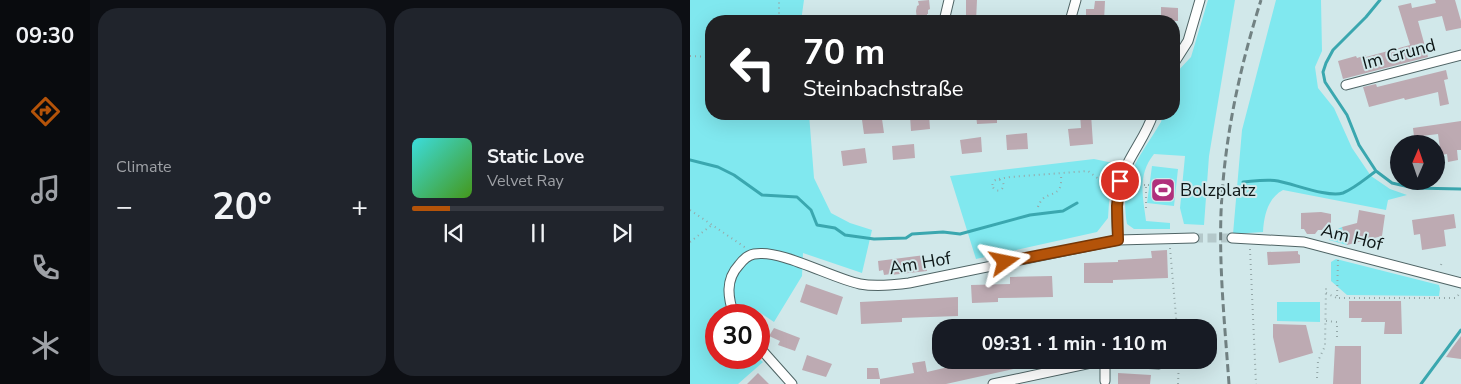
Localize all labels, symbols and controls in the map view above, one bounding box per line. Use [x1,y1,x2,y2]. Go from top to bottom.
text: 09:30 [16,21,74,51]
text: 70 m [803,29,885,76]
street label: Im Grund [1360,33,1438,75]
icon: left [720,35,785,100]
text: Steinbachstraße [803,74,963,104]
icon: directions [28,94,63,129]
north arrow [1390,135,1445,190]
map controls [1390,135,1445,190]
text: Static Love [487,144,584,170]
text: Climate [116,156,171,178]
pin [1099,160,1141,202]
icon: arrive [1106,167,1134,195]
text: Velvet Ray [487,170,564,192]
icon: music [28,172,63,207]
sports icon: Bolzplatz [1150,177,1176,203]
place label: Bolzplatz [1180,178,1256,202]
text: 20° [212,181,272,232]
text: − [116,188,133,226]
text: + [351,188,368,226]
street label: Am Hof [1319,218,1386,256]
icon: previous [440,219,468,247]
icon: pause [524,219,552,247]
icon: next [608,219,636,247]
position arrow [978,235,1030,287]
street label: Am Hof [887,246,954,280]
icon: phone [28,250,63,285]
speed limit sign: 30 [705,304,770,369]
icon: climate [28,328,63,363]
text: 09:31 · 1 min · 110 m [982,331,1167,357]

